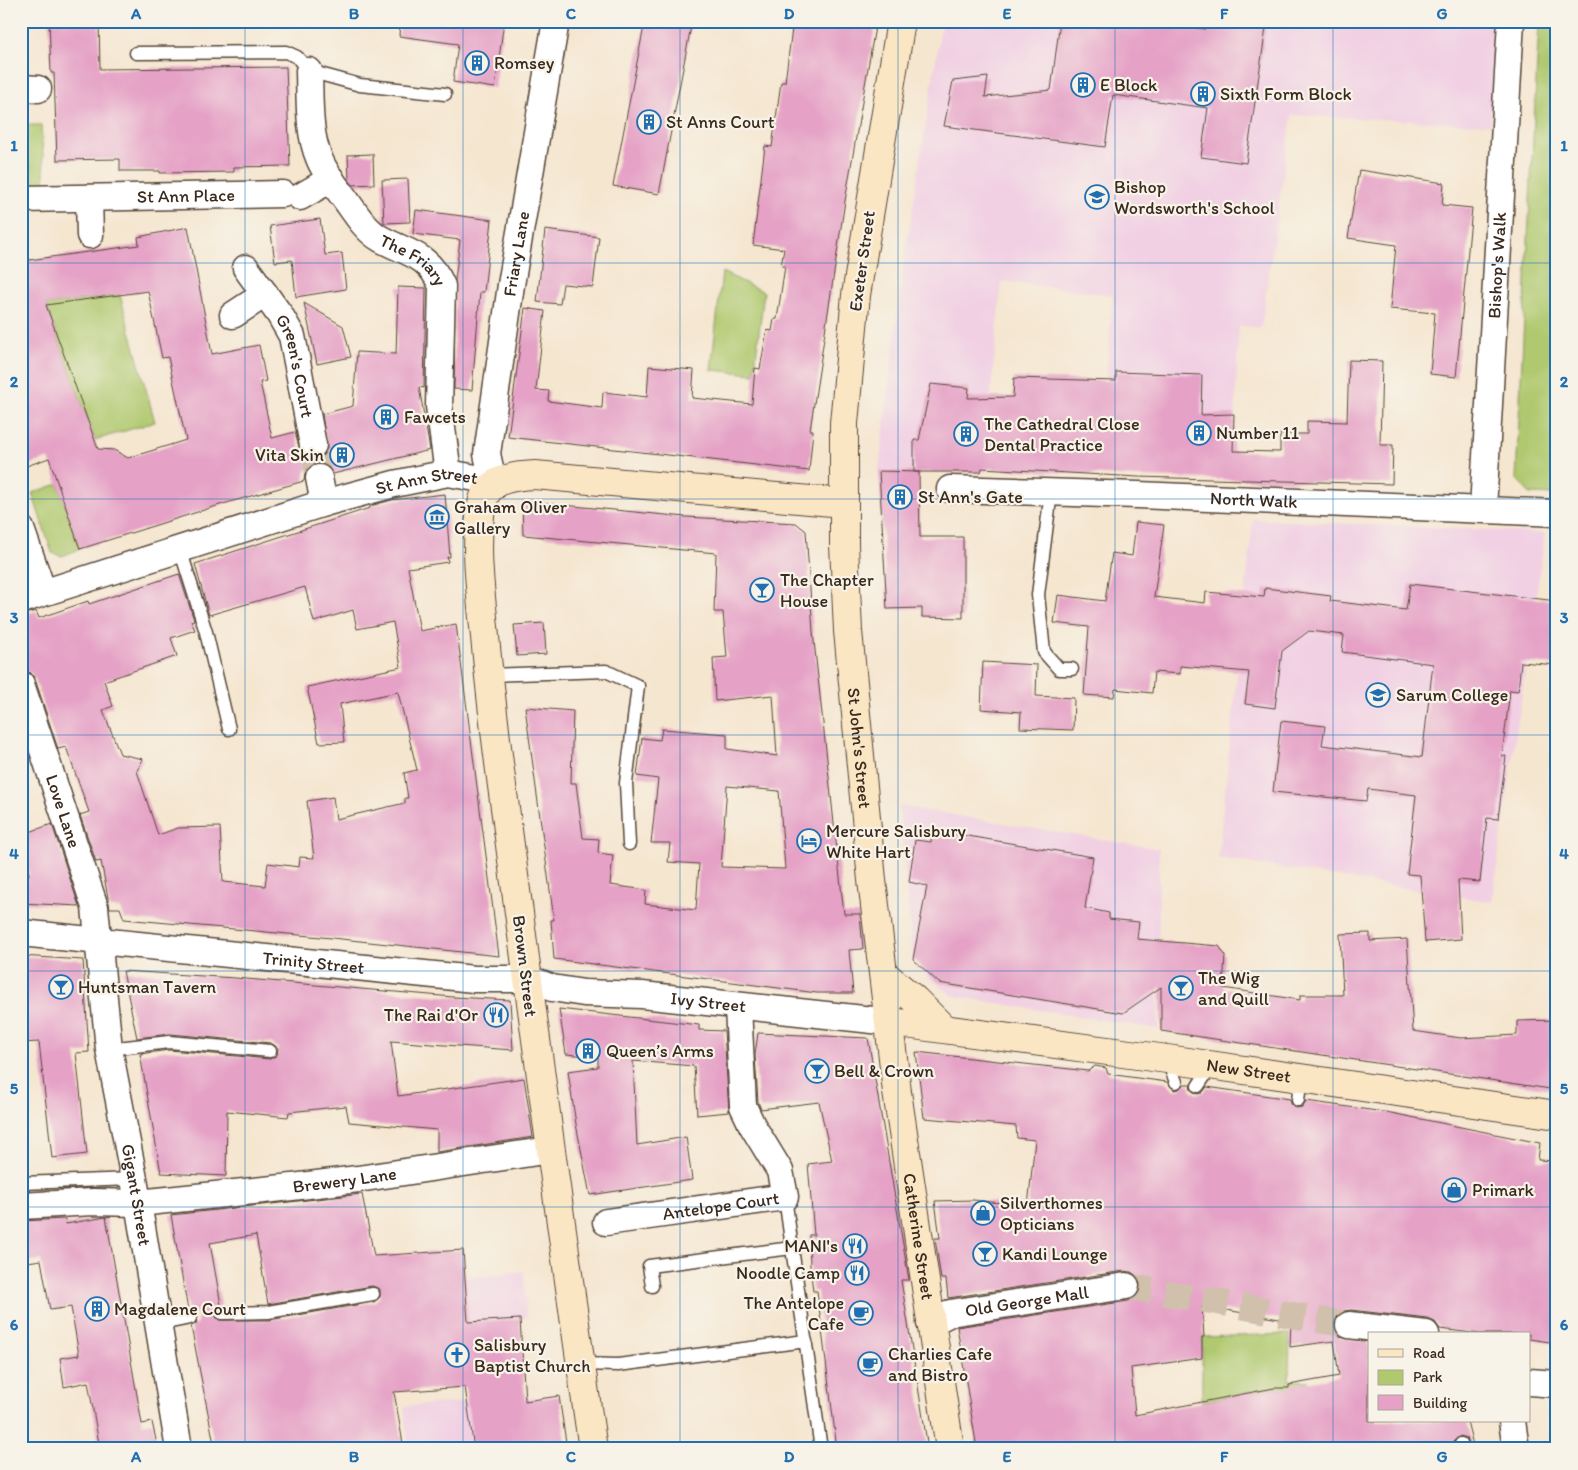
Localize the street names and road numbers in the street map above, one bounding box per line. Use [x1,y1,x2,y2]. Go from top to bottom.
street label: St Ann Place [137,184,235,208]
street label: Exeter Street [844,209,880,313]
street label: Friary Lane [498,210,534,298]
street label: Bishop's Walk [1483,211,1511,319]
street label: The Friary [376,229,451,290]
street label: Green's Court [271,310,319,420]
street label: St Ann Street [373,462,480,500]
street label: North Walk [1210,487,1298,513]
street label: St John's Street [843,687,876,810]
street label: Love Lane [41,772,86,851]
street label: Brown Street [508,914,542,1018]
street label: Trinity Street [262,947,366,979]
street label: Ivy Street [669,987,747,1017]
street label: New Street [1205,1054,1293,1088]
street label: Gigant Street [116,1142,156,1248]
street label: Brewery Lane [291,1162,398,1198]
street label: Catherine Street [898,1172,939,1302]
street label: Antelope Court [661,1187,781,1225]
street label: Old George Mall [963,1281,1090,1322]

